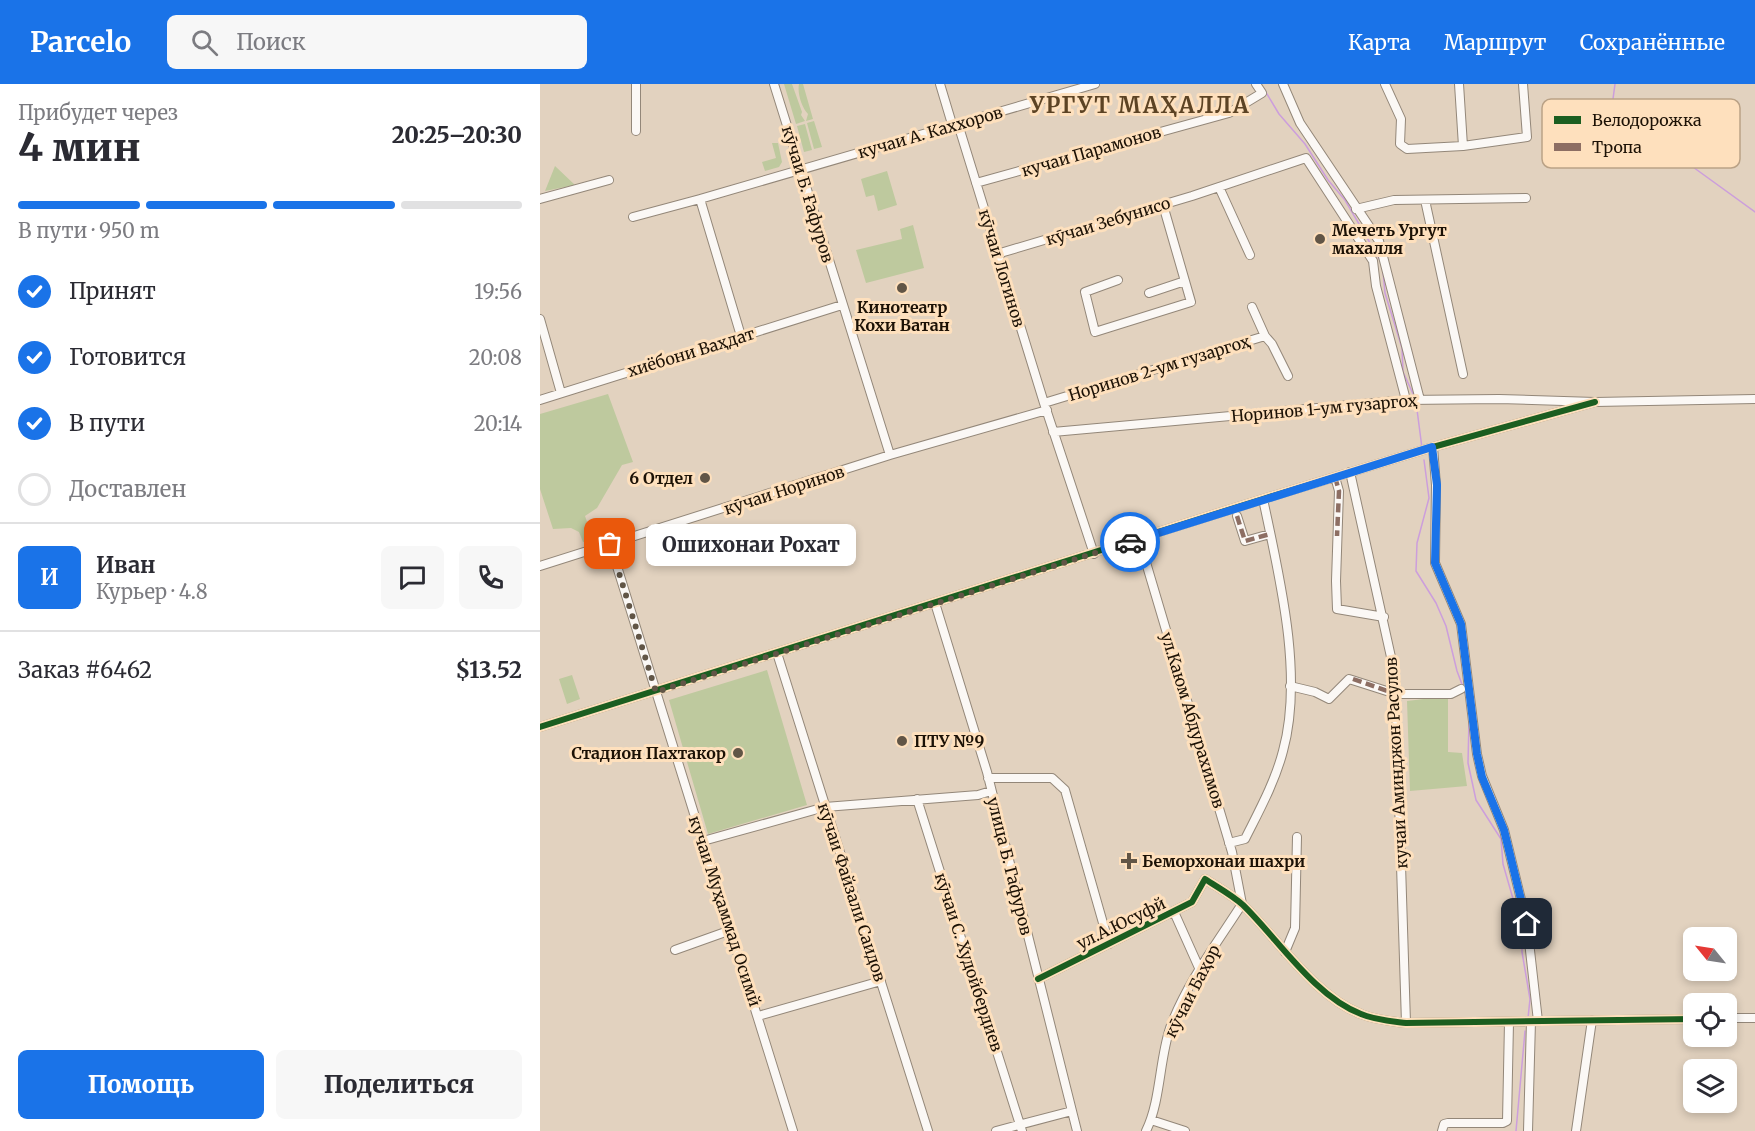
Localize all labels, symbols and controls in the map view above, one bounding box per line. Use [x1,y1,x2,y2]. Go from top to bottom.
search box [167,15,587,69]
text: Parcelo [30,24,131,60]
icon: search [188,26,221,59]
text: Поиск [236,28,306,56]
text: Карта [1348,29,1411,56]
text: Маршрут [1444,29,1547,56]
text: Сохранённые [1580,29,1725,56]
district label: УРГУТ МАҲАЛЛА [1029,91,1250,119]
legend [1542,99,1740,168]
text: Прибудет через [18,100,178,125]
street label: кучаи А. Каххоров [855,102,1005,162]
text: Велодорожка [1592,110,1702,130]
text: 20:25–20:30 [392,121,522,149]
street label: кучаи Парамонов [1019,122,1163,180]
text: 4 мин [18,123,141,172]
street label: кӯчаи Б. Ғафуров [778,123,838,265]
text: Тропа [1592,137,1642,157]
street label: кӯчаи Зебунисо [1043,193,1173,249]
street label: кӯчаи Логинов [975,207,1029,329]
text: В пути · 950 m [18,218,160,243]
place label: Мечеть Ургут махалля [1332,220,1447,258]
marker: Мечеть Ургут махалля [1313,232,1327,246]
icon: check [18,275,51,308]
text: Принят [69,277,156,305]
text: 19:56 [474,279,522,304]
marker: Кинотеатр Кохи Ватан [895,281,909,295]
place label: Кинотеатр Кохи Ватан [854,297,950,335]
street label: хиёбони Ваҳдат [625,323,757,381]
street label: Норинов 2-ум гузаргоҳ [1066,331,1253,405]
icon: check [18,341,51,374]
text: Готовится [69,343,186,371]
text: 20:08 [469,345,522,370]
street label: Норинов 1-ум гузаргоҳ [1230,390,1418,426]
icon: check [18,407,51,440]
text: В пути [69,409,145,437]
text: 20:14 [474,411,522,436]
street label: кӯчаи Норинов [721,461,847,519]
place label: 6 Отдел [629,468,693,488]
marker: 6 Отдел [698,471,712,485]
text: Доставлен [69,475,186,503]
courier [1100,512,1160,572]
pin [584,518,635,569]
callout: Ошихонаи Рохат [646,523,856,565]
icon: car [1114,526,1147,559]
icon: bag [593,527,626,560]
text: Ошихонаи Рохат [662,532,840,557]
button: chat [381,546,444,609]
button: phone [459,546,522,609]
text: Иван [96,551,156,579]
text: И [40,563,59,591]
text: Курьер · 4.8 [96,579,208,604]
street label: ул.Каюм Абдурахимов [1157,630,1229,810]
text: Заказ #6462 [18,656,152,684]
text: $13.52 [456,656,522,684]
street label: кучаи Аминджон Расулов [1380,657,1412,869]
place label: ПТУ №9 [914,731,985,751]
marker: ПТУ №9 [895,734,909,748]
place label: Стадион Пахтакор [571,743,726,763]
marker: Стадион Пахтакор [731,746,745,760]
street label: улица Б. Гафуров [983,795,1037,937]
street label: кӯчаи Файзали Саидов [814,800,890,984]
street label: кучаи Муҳаммад Осимй [685,813,765,1009]
place label: Беморхонаи шахри [1142,851,1305,871]
marker: Беморхонаи шахри [1120,852,1138,870]
street label: кӯчаи С. Худойбердиев [931,870,1007,1054]
street label: ул.А.Юсуфй [1073,893,1169,953]
pin [1501,898,1552,949]
icon: home [1510,907,1543,940]
north arrow [1683,927,1737,981]
map controls [1683,927,1737,1113]
street label: кӯчаи Баҳор [1160,941,1224,1041]
button: locate [1683,993,1737,1047]
button: Помощь [18,1050,264,1119]
button: Поделиться [276,1050,522,1119]
button: layers [1683,1059,1737,1113]

